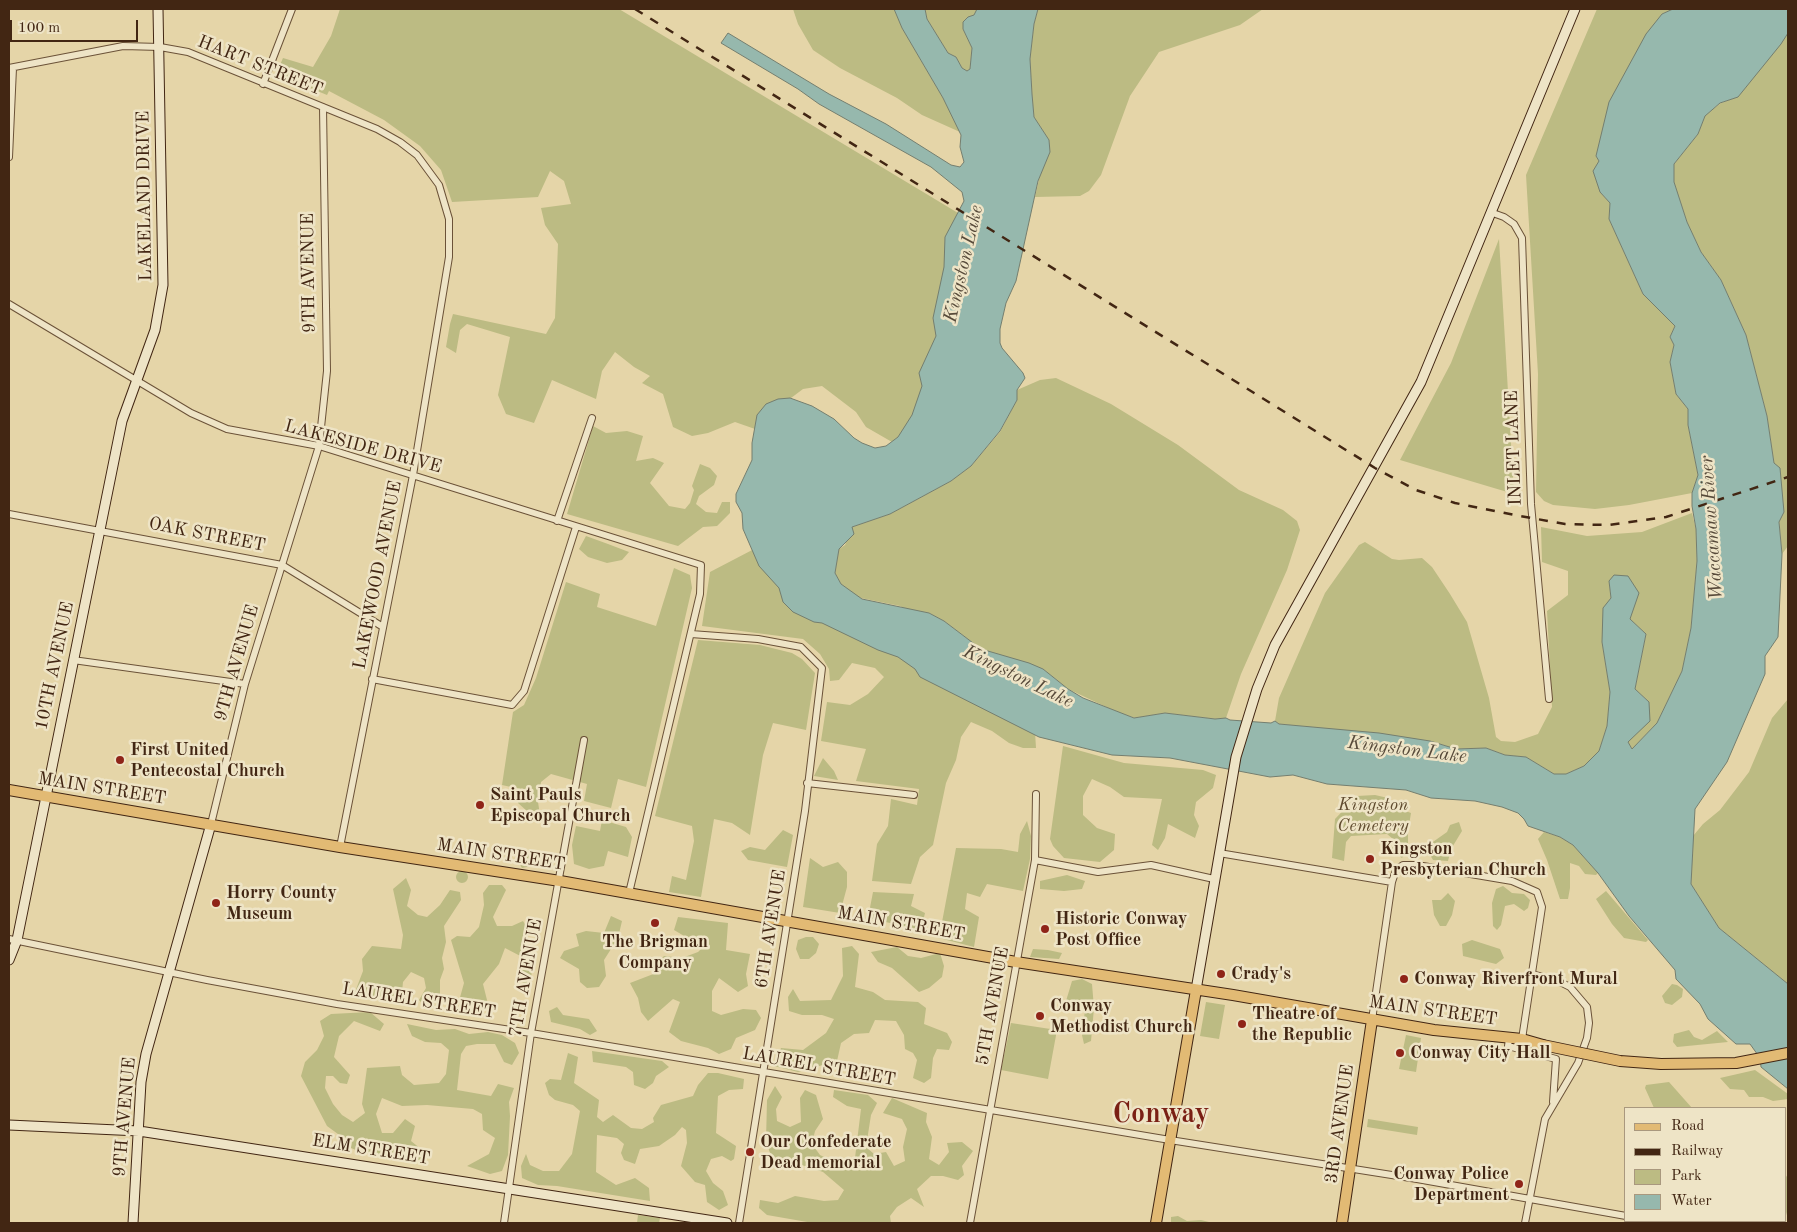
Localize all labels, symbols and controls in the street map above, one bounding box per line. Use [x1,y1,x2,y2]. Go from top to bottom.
scale bar [12,10,140,42]
text: 100 m [18,21,60,36]
street label: HART STREET [194,31,326,101]
street label: LAKELAND DRIVE [133,110,157,282]
water label: Kingston Lake [939,203,989,325]
street label: 9TH AVENUE [297,213,321,333]
street label: INLET LANE [1501,390,1527,506]
street label: LAKESIDE DRIVE [282,416,444,478]
water label: Waccamaw River [1696,455,1728,601]
street label: LAKEWOOD AVENUE [349,479,407,671]
street label: OAK STREET [147,513,267,557]
street label: 10TH AVENUE [31,600,79,732]
street label: 9TH AVENUE [210,602,264,724]
water label: Kingston Lake [959,640,1077,714]
water label: Kingston Lake [1346,731,1468,769]
place label: First United Pentecostal Church [130,739,285,782]
marker: First United Pentecostal Church [114,754,126,766]
street label: MAIN STREET [36,768,168,810]
place label: Saint Pauls Episcopal Church [490,784,630,826]
park label: Kingston Cemetery [1337,794,1409,836]
marker: Saint Pauls Episcopal Church [474,799,486,811]
street label: MAIN STREET [435,834,567,876]
place label: Kingston Presbyterian Church [1380,838,1546,881]
marker: Kingston Presbyterian Church [1364,853,1376,865]
street label: 6TH AVENUE [751,868,791,990]
place label: Horry County Museum [226,882,337,924]
marker: Horry County Museum [210,897,222,909]
street label: MAIN STREET [835,902,967,946]
place label: Historic Conway Post Office [1055,908,1187,951]
street label: 7TH AVENUE [505,917,547,1039]
marker: The Brigman Company [649,917,661,929]
marker: Historic Conway Post Office [1039,923,1051,935]
place label: The Brigman Company [602,931,708,974]
street label: 5TH AVENUE [972,945,1014,1067]
place label: Crady's [1231,963,1291,985]
marker: Crady's [1215,968,1227,980]
place label: Conway Riverfront Mural [1414,968,1618,990]
marker: Conway Riverfront Mural [1398,973,1410,985]
street label: LAUREL STREET [341,978,497,1024]
street label: MAIN STREET [1367,991,1499,1031]
place label: Conway Methodist Church [1050,995,1193,1038]
place label: Theatre of the Republic [1252,1003,1352,1046]
marker: Conway Methodist Church [1034,1010,1046,1022]
marker: Theatre of the Republic [1236,1018,1248,1030]
place label: Conway City Hall [1410,1042,1551,1064]
street label: LAUREL STREET [741,1043,897,1091]
marker: Conway City Hall [1394,1047,1406,1059]
street label: 9TH AVENUE [109,1056,141,1178]
street label: 3RD AVENUE [1321,1063,1359,1185]
district label: Conway [1113,1098,1209,1132]
legend [1624,1107,1787,1222]
text: Road [1671,1119,1704,1134]
street label: ELM STREET [310,1130,432,1170]
place label: Our Confederate Dead memorial [760,1131,892,1174]
text: Railway [1671,1144,1724,1159]
marker: Our Confederate Dead memorial [744,1146,756,1158]
place label: Conway Police Department [1393,1163,1509,1206]
text: Park [1671,1169,1702,1184]
marker: Conway Police Department [1513,1178,1525,1190]
text: Water [1671,1194,1712,1209]

